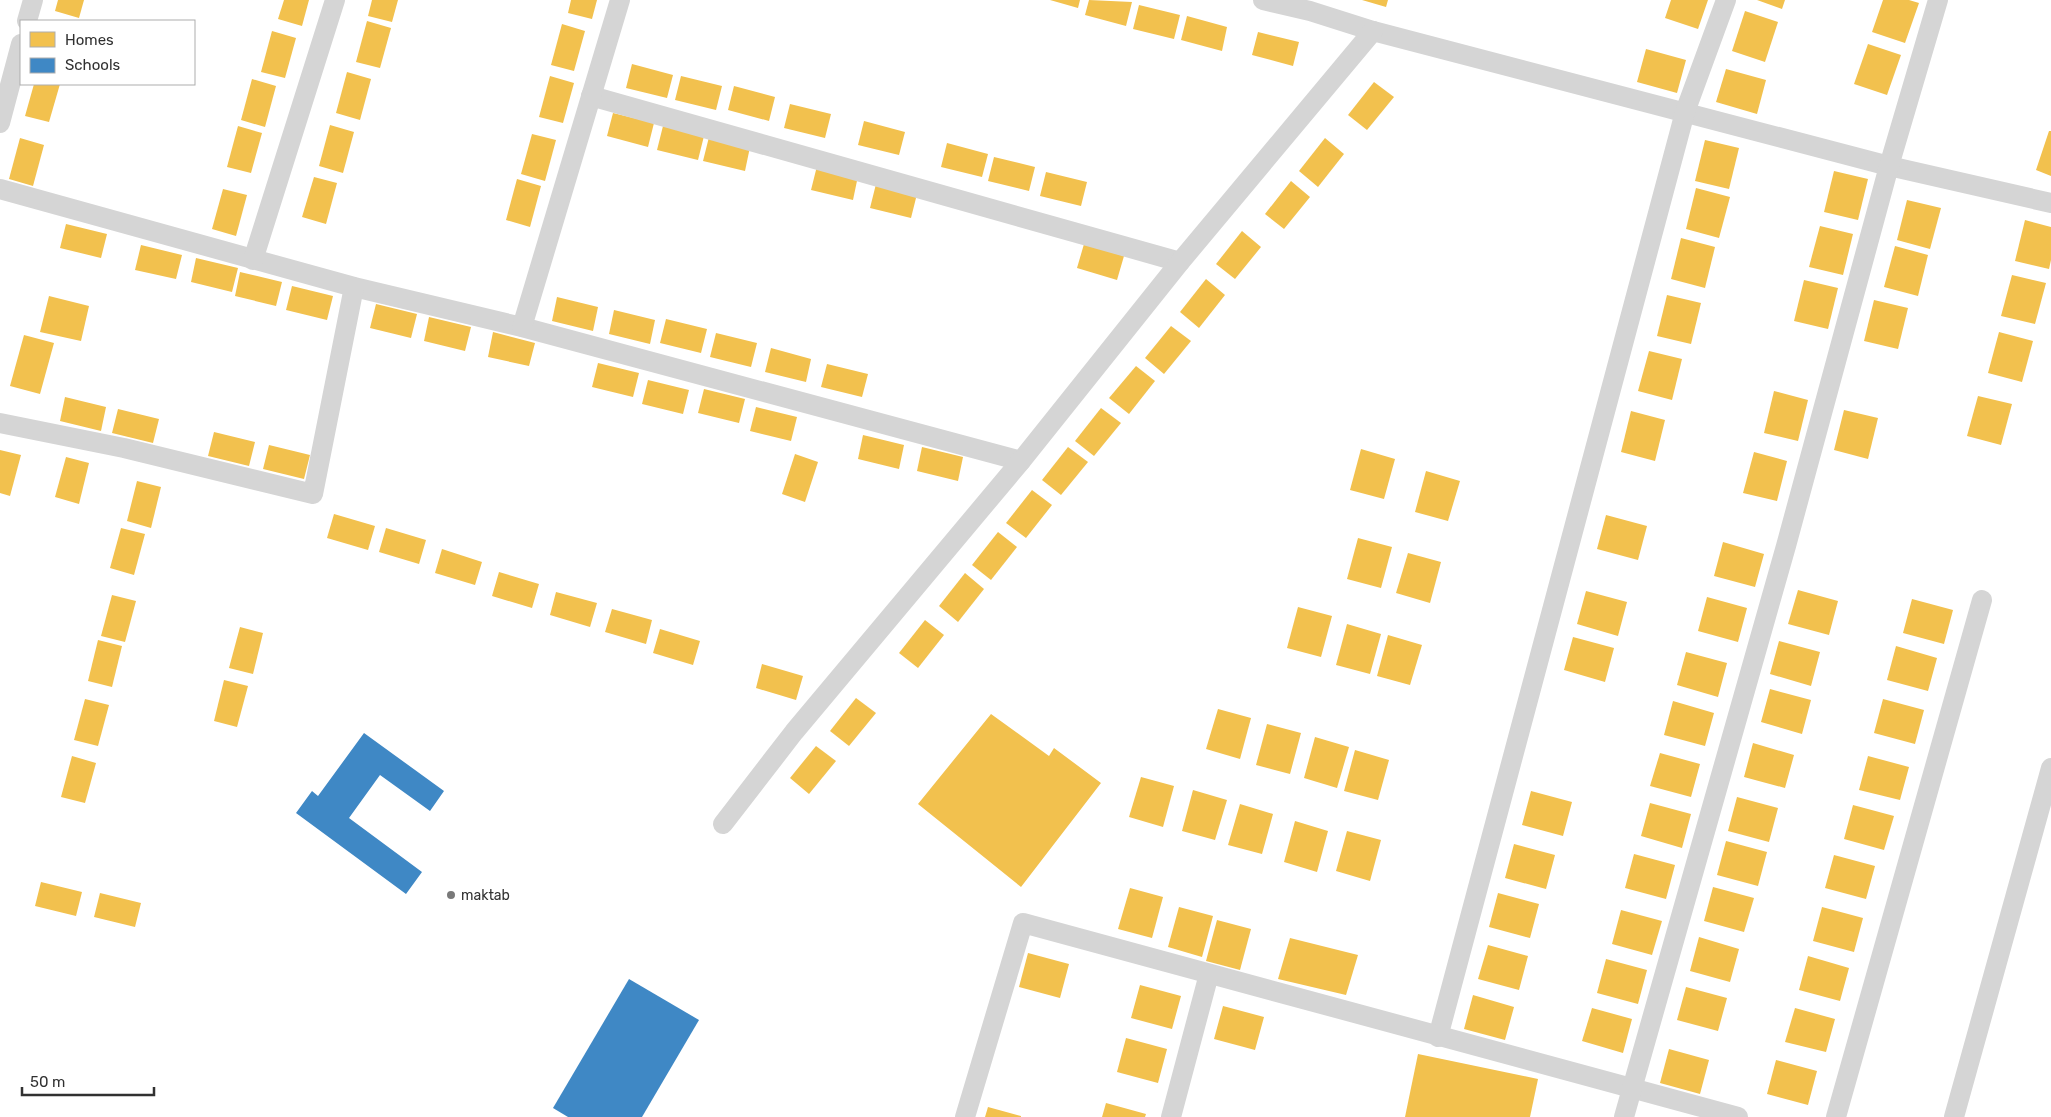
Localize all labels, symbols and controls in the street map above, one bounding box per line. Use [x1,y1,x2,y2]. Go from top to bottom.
legend [20,20,195,85]
text: Homes [65,31,114,49]
text: Schools [65,56,121,74]
place label: maktab [461,887,510,904]
marker: maktab [445,889,457,901]
scale bar [22,1064,155,1096]
text: 50 m [30,1073,65,1091]

